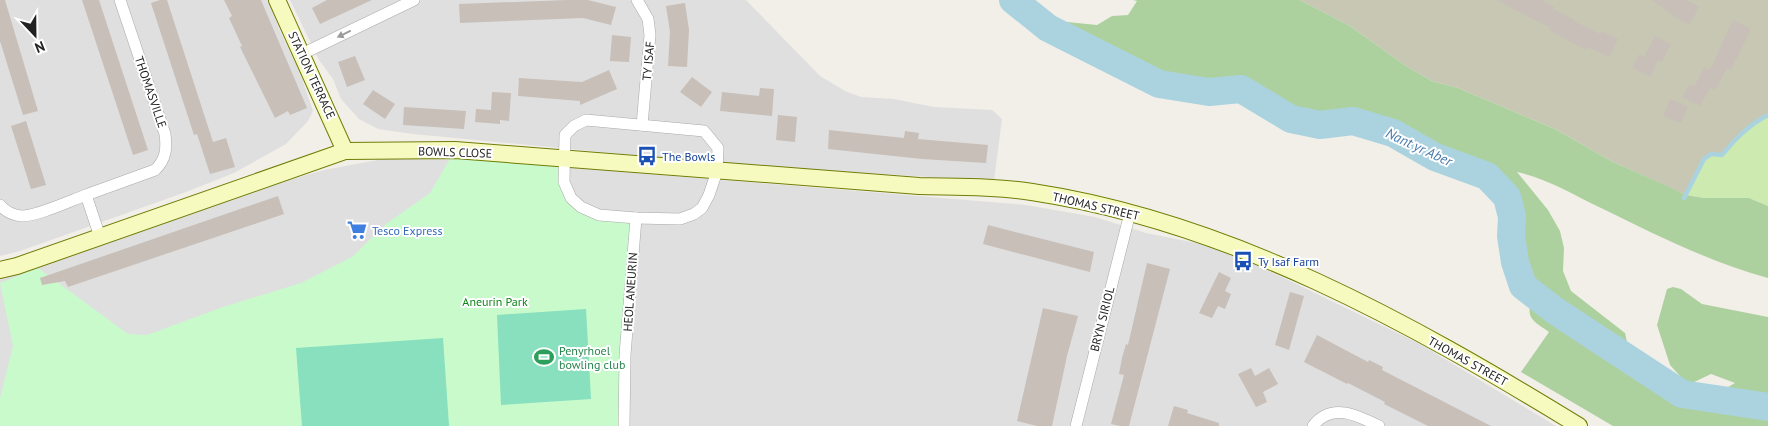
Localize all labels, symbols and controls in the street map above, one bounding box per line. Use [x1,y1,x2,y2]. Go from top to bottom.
north arrow [10,10,60,60]
street label: STATION TERRACE [285,29,339,121]
one-way arrow [337,30,352,38]
text: N [32,37,48,57]
street label: TY ISAF [639,41,657,81]
street label: THOMASVILLE [132,54,170,130]
water label: Nant yr Aber [1383,124,1456,171]
street label: BOWLS CLOSE [418,143,492,161]
bus stop icon: The Bowls [636,145,658,167]
place label: The Bowls [662,149,715,164]
street label: THOMAS STREET [1051,189,1141,223]
supermarket icon: Tesco Express [346,219,368,241]
place label: Tesco Express [372,223,442,238]
bus stop icon: Ty Isaf Farm [1232,250,1254,272]
street label: HEOL ANEURIN [620,252,640,332]
place label: Ty Isaf Farm [1258,254,1319,269]
street label: BRYN SIRIOL [1087,285,1117,353]
park label: Aneurin Park [462,294,528,309]
street label: THOMAS STREET [1426,333,1511,389]
place label: Penyrhoel bowling club [559,343,625,372]
sports icon: Penyrhoel bowling club [533,346,555,368]

